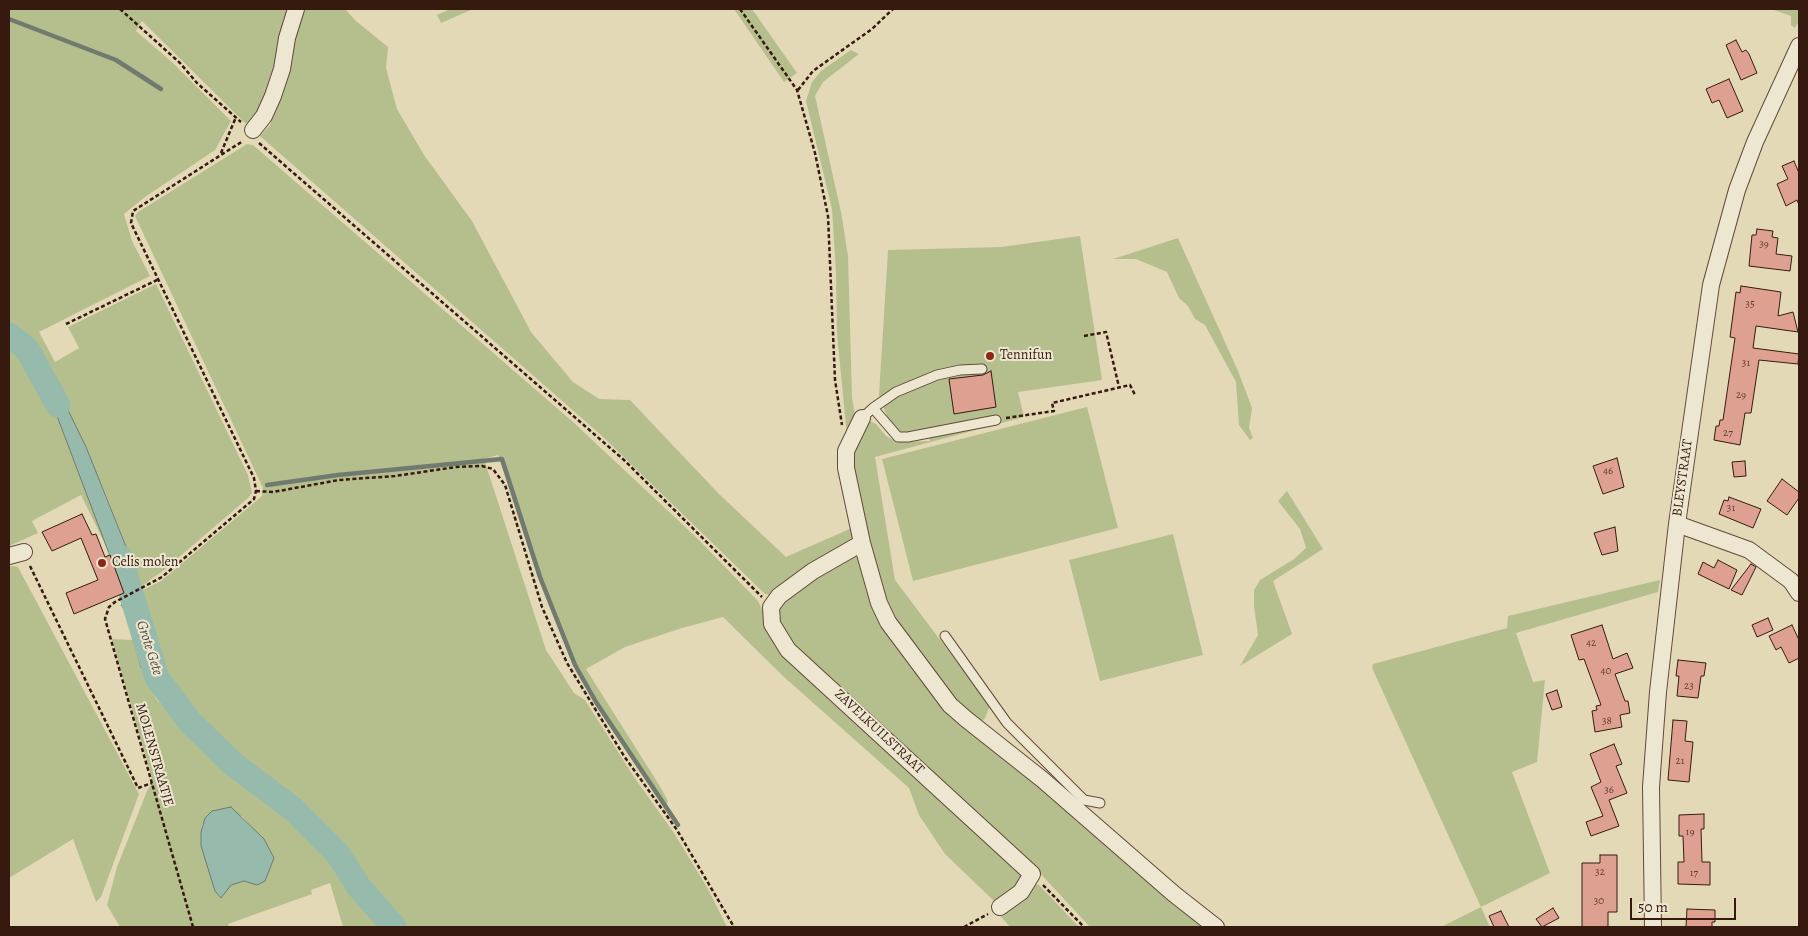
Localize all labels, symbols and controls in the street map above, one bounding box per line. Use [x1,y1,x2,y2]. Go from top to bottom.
house number: 39 [1759,237,1769,251]
house number: 35 [1745,297,1755,311]
place label: Tennifun [1000,348,1052,364]
marker: Tennifun [984,350,996,362]
house number: 31 [1742,356,1750,370]
house number: 29 [1736,388,1746,402]
house number: 27 [1723,426,1733,440]
street label: BLEYSTRAAT [1669,438,1697,518]
house number: 46 [1603,464,1613,478]
house number: 31 [1727,501,1735,515]
place label: Celis molen [112,555,178,571]
marker: Celis molen [96,557,108,569]
water label: Grote Gete [132,618,166,678]
house number: 42 [1586,636,1596,650]
house number: 40 [1601,664,1611,678]
house number: 23 [1684,679,1694,693]
street label: ZAVELKUILSTRAAT [831,686,927,778]
street label: MOLENSTRAATJE [131,701,177,809]
house number: 38 [1602,714,1612,728]
house number: 21 [1676,754,1684,768]
house number: 36 [1604,783,1614,797]
house number: 19 [1686,825,1694,839]
house number: 32 [1595,865,1605,879]
house number: 17 [1690,866,1698,880]
scale bar [1633,888,1739,920]
house number: 30 [1594,894,1604,908]
text: 50 m [1638,897,1668,917]

